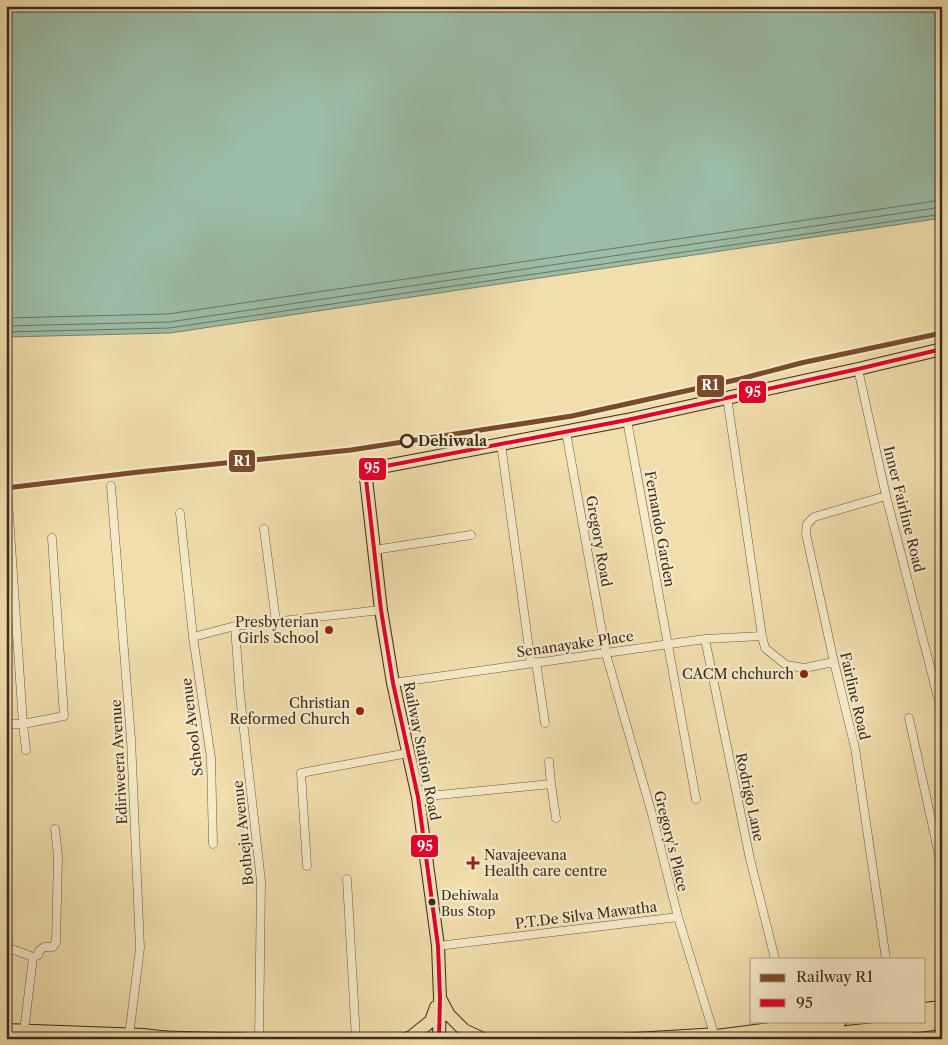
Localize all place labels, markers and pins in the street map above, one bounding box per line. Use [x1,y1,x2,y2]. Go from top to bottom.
place label: Dehiwala [418,432,488,450]
marker: Dehiwala [400,434,414,448]
place label: Presbyterian Girls School [235,613,319,647]
marker: Presbyterian Girls School [323,624,335,636]
place label: CACM chchurch [682,665,794,683]
marker: CACM chchurch [798,668,810,680]
place label: Christian Reformed Church [230,694,350,728]
marker: Christian Reformed Church [354,705,366,717]
place label: Navajeevana Health care centre [484,846,607,880]
marker: Navajeevana Health care centre [466,856,480,870]
place label: Dehiwala Bus Stop [441,887,499,919]
marker: Dehiwala Bus Stop [427,897,437,907]

